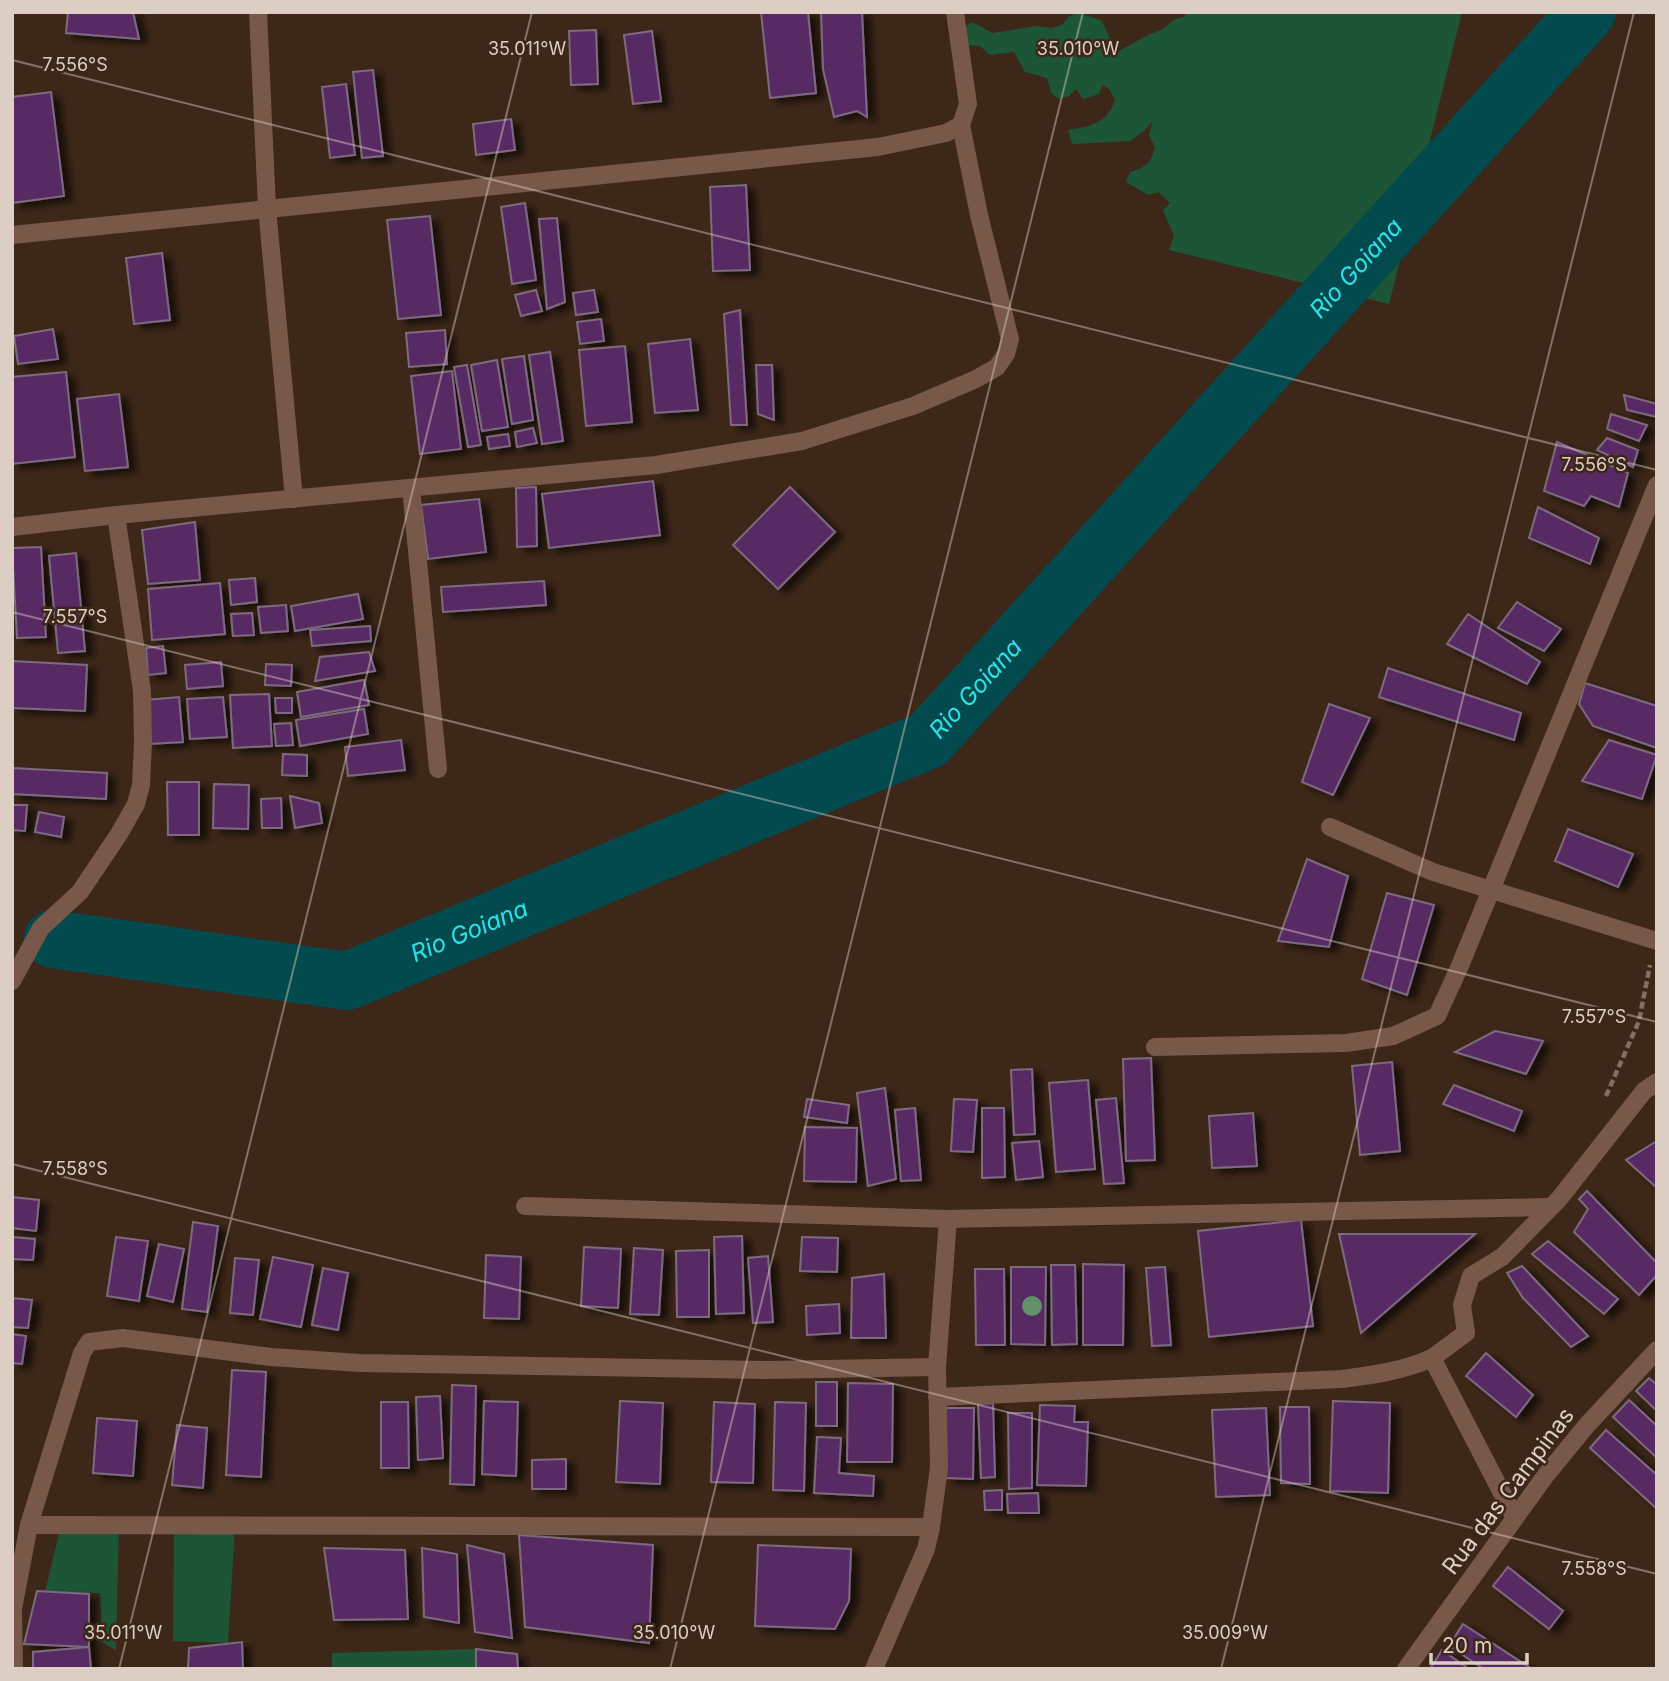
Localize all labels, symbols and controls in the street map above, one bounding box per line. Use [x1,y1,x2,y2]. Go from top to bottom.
text: 35.011°W [488,38,566,59]
text: 35.010°W [1037,38,1119,59]
text: 7.556°S [42,54,108,75]
water label: Rio Goiana [1303,212,1408,324]
text: 7.556°S [1561,454,1627,475]
text: 7.557°S [43,606,107,627]
water label: Rio Goiana [923,632,1027,744]
water label: Rio Goiana [406,893,532,968]
text: 7.557°S [1562,1006,1626,1027]
text: 7.558°S [42,1158,108,1179]
street label: Rua das Campinas [1436,1402,1580,1580]
text: 7.558°S [1561,1558,1627,1579]
text: 35.011°W [84,1622,162,1643]
text: 35.010°W [633,1622,715,1643]
text: 35.009°W [1182,1622,1268,1643]
scale bar [1431,1622,1527,1666]
text: 20 m [1442,1633,1492,1658]

